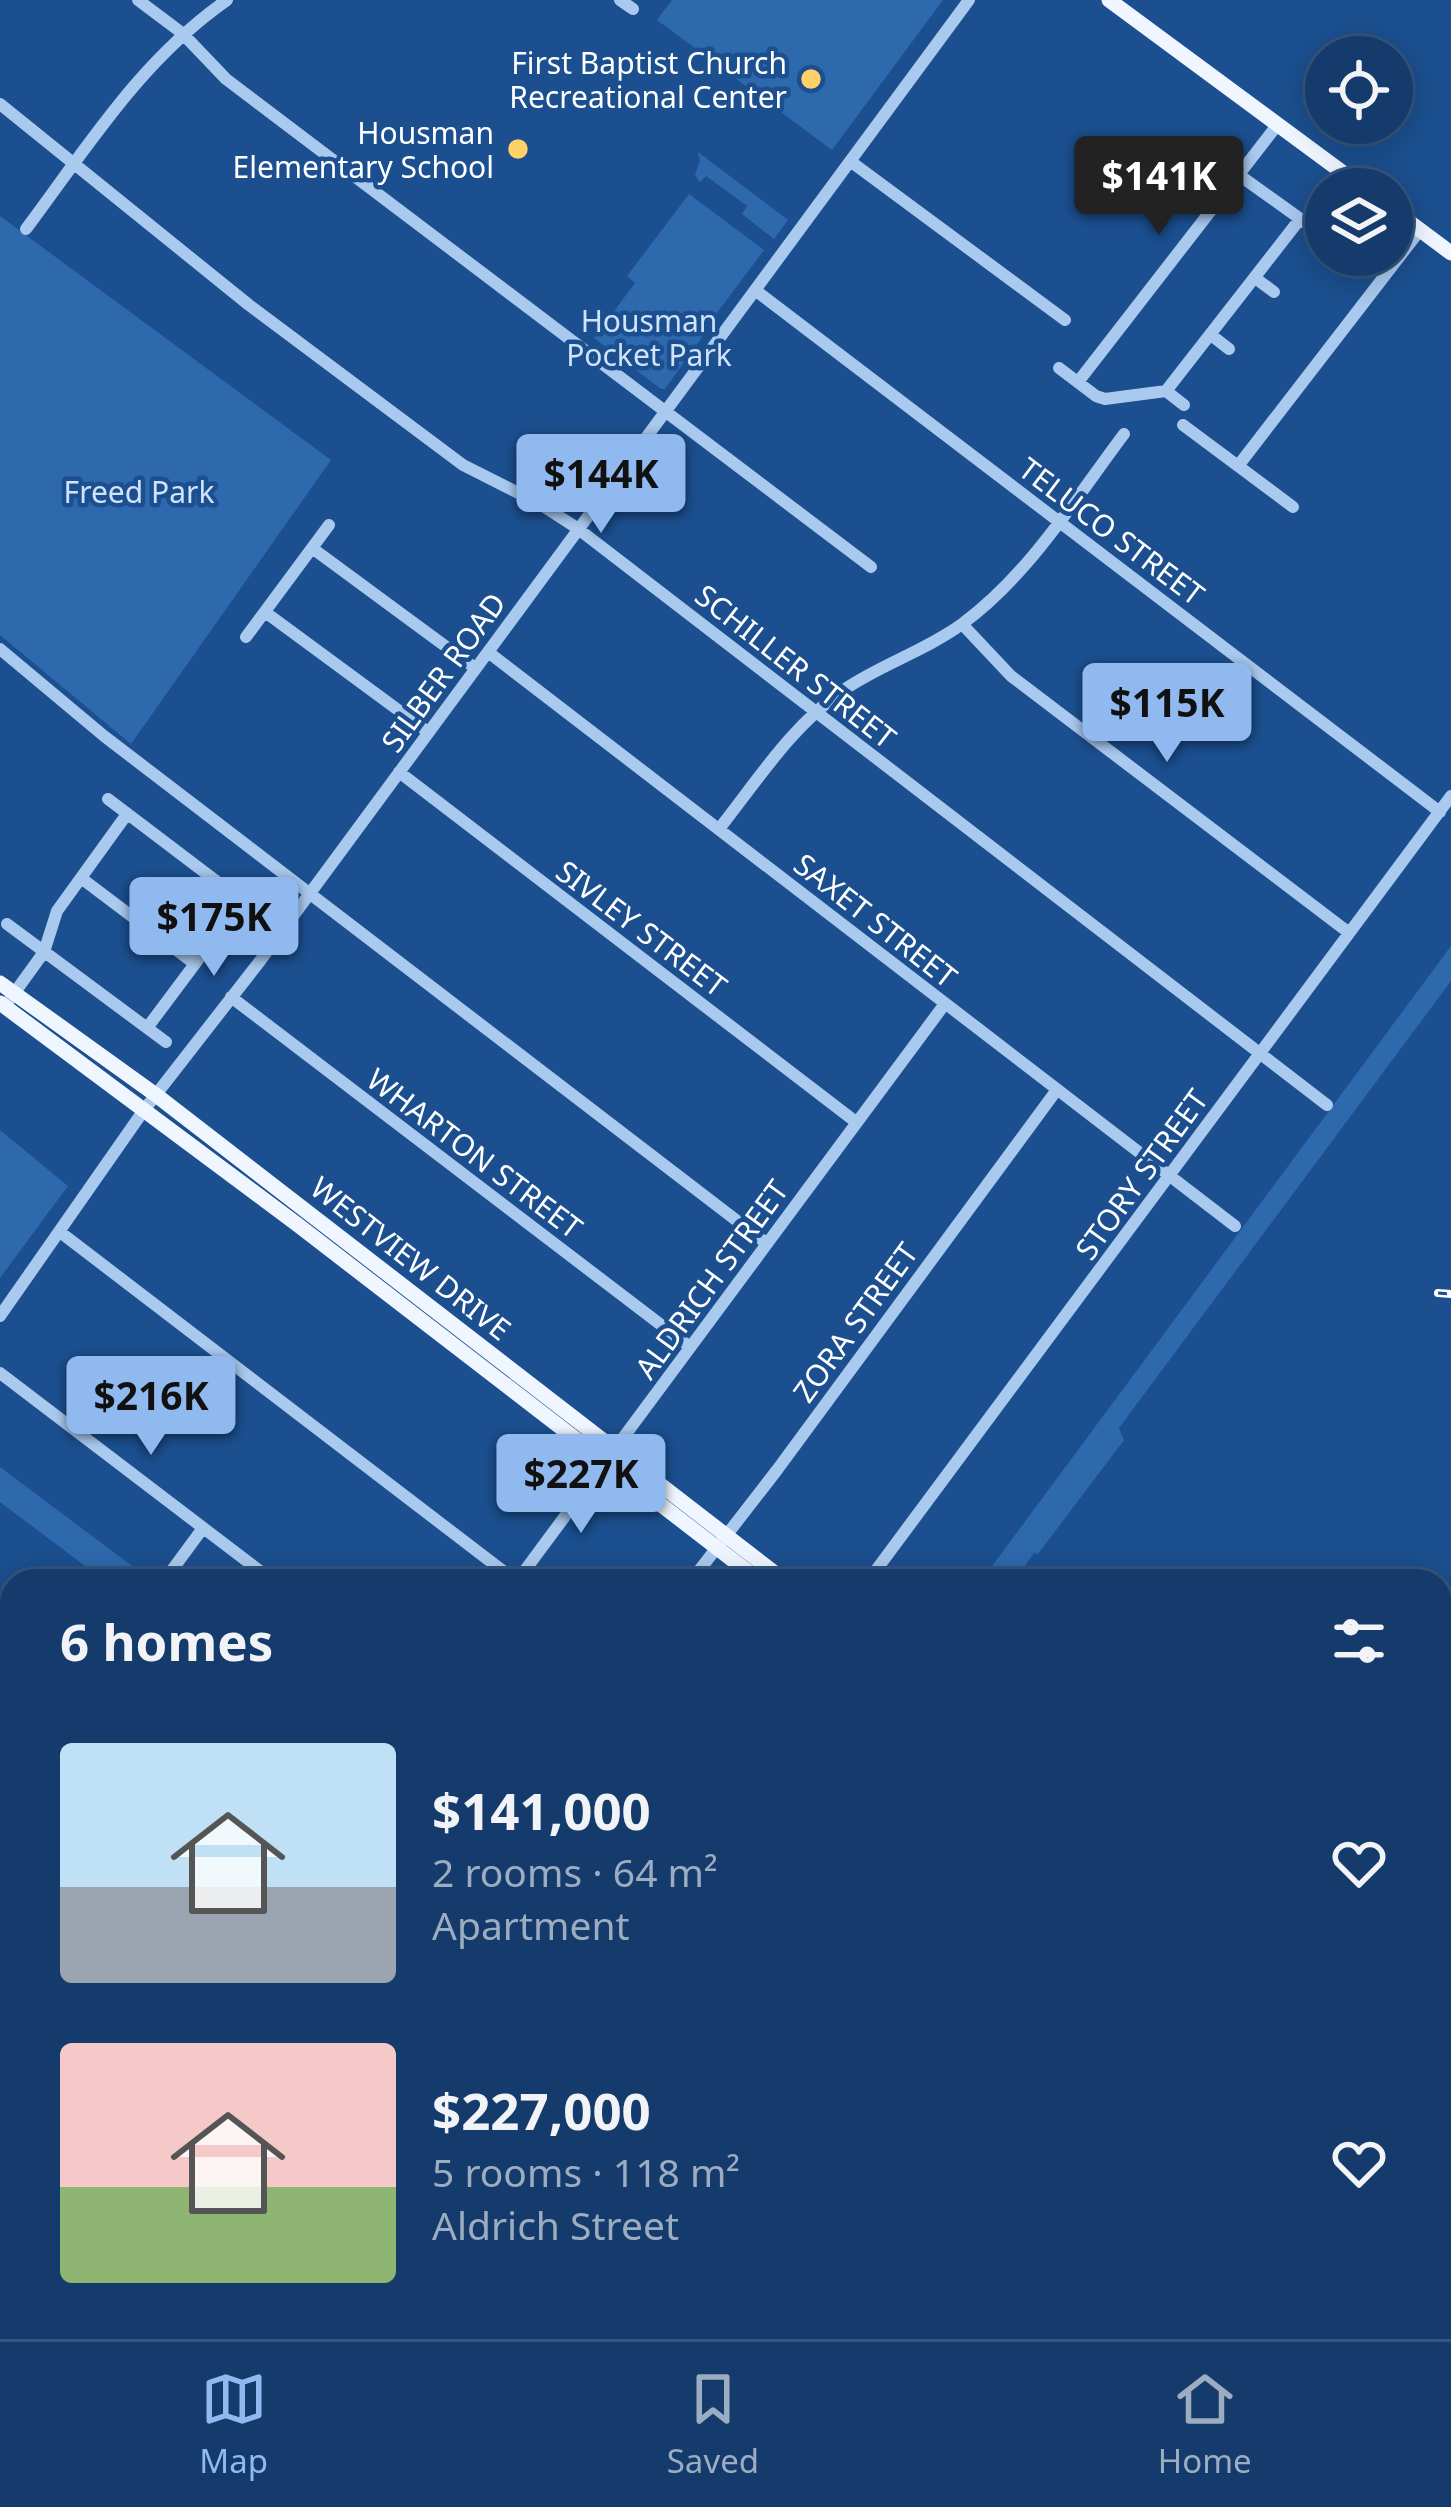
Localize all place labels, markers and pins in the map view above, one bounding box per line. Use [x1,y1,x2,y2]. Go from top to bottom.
place label: First Baptist Church Recreational Center [509,42,787,117]
marker: First Baptist Church Recreational Center [798,66,824,92]
place label: Housman Elementary School [233,112,494,187]
marker: Housman Elementary School [505,136,531,162]
pin: $141K [1075,136,1243,238]
pin: $144K [517,434,685,536]
pin: $115K [1083,663,1251,765]
pin: $175K [130,877,298,979]
pin: $216K [67,1356,235,1458]
pin: $227K [497,1434,665,1536]

